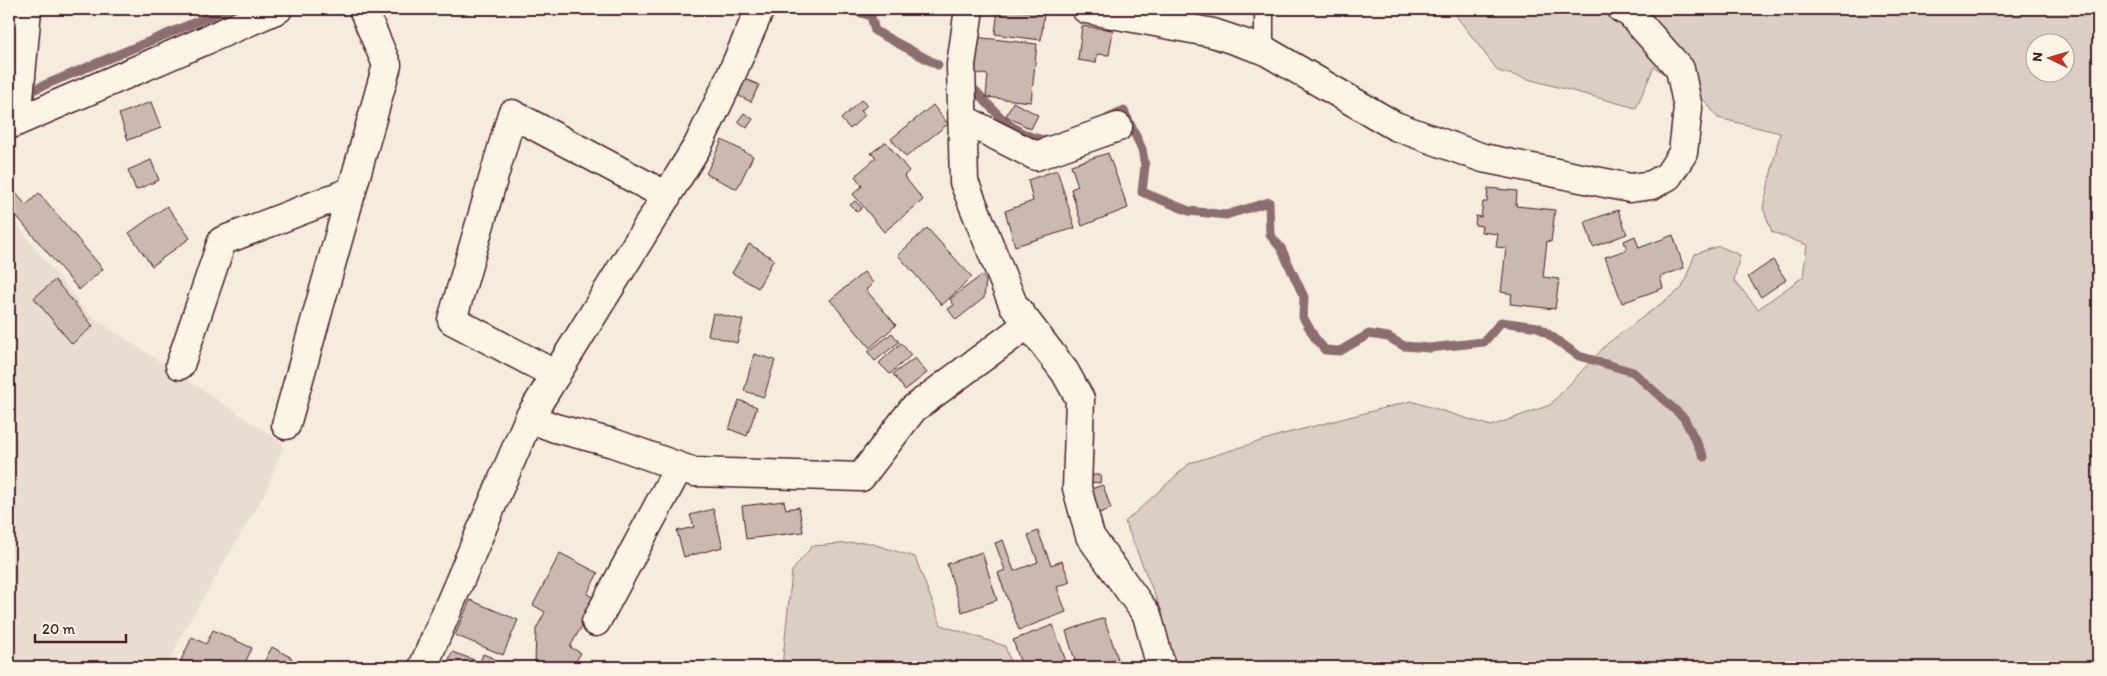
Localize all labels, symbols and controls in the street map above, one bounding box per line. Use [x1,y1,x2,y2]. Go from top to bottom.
north arrow [2024,32,2074,82]
text: N [2029,51,2046,62]
scale bar [35,611,126,643]
text: 20 m [42,620,76,638]

